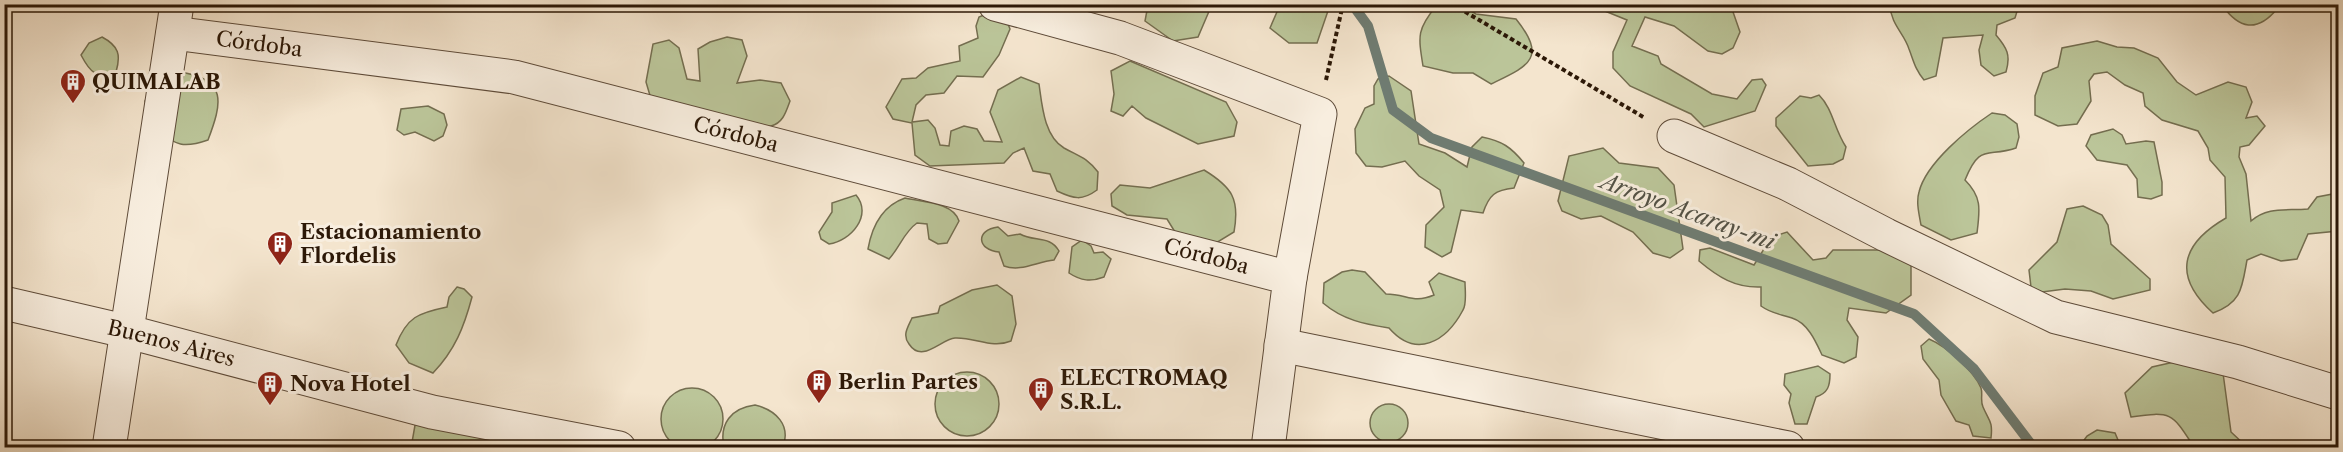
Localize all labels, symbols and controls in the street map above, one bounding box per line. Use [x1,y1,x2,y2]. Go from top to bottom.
street label: Córdoba [215,26,305,62]
building icon: QUIMALAB [58,67,88,105]
place label: QUIMALAB [92,69,221,94]
street label: Córdoba [691,111,782,157]
water label: Arroyo Acaray-mi [1594,166,1780,256]
place label: Estacionamiento Flordelis [300,219,481,268]
building icon: Estacionamiento Flordelis [265,229,295,267]
street label: Córdoba [1161,233,1253,279]
street label: Buenos Aires [105,314,238,371]
place label: ELECTROMAQ S.R.L. [1060,365,1228,414]
building icon: Berlin Partes [804,367,834,405]
building icon: Nova Hotel [255,369,285,407]
place label: Berlin Partes [838,369,978,394]
place label: Nova Hotel [290,371,411,396]
building icon: ELECTROMAQ S.R.L. [1026,375,1056,413]

